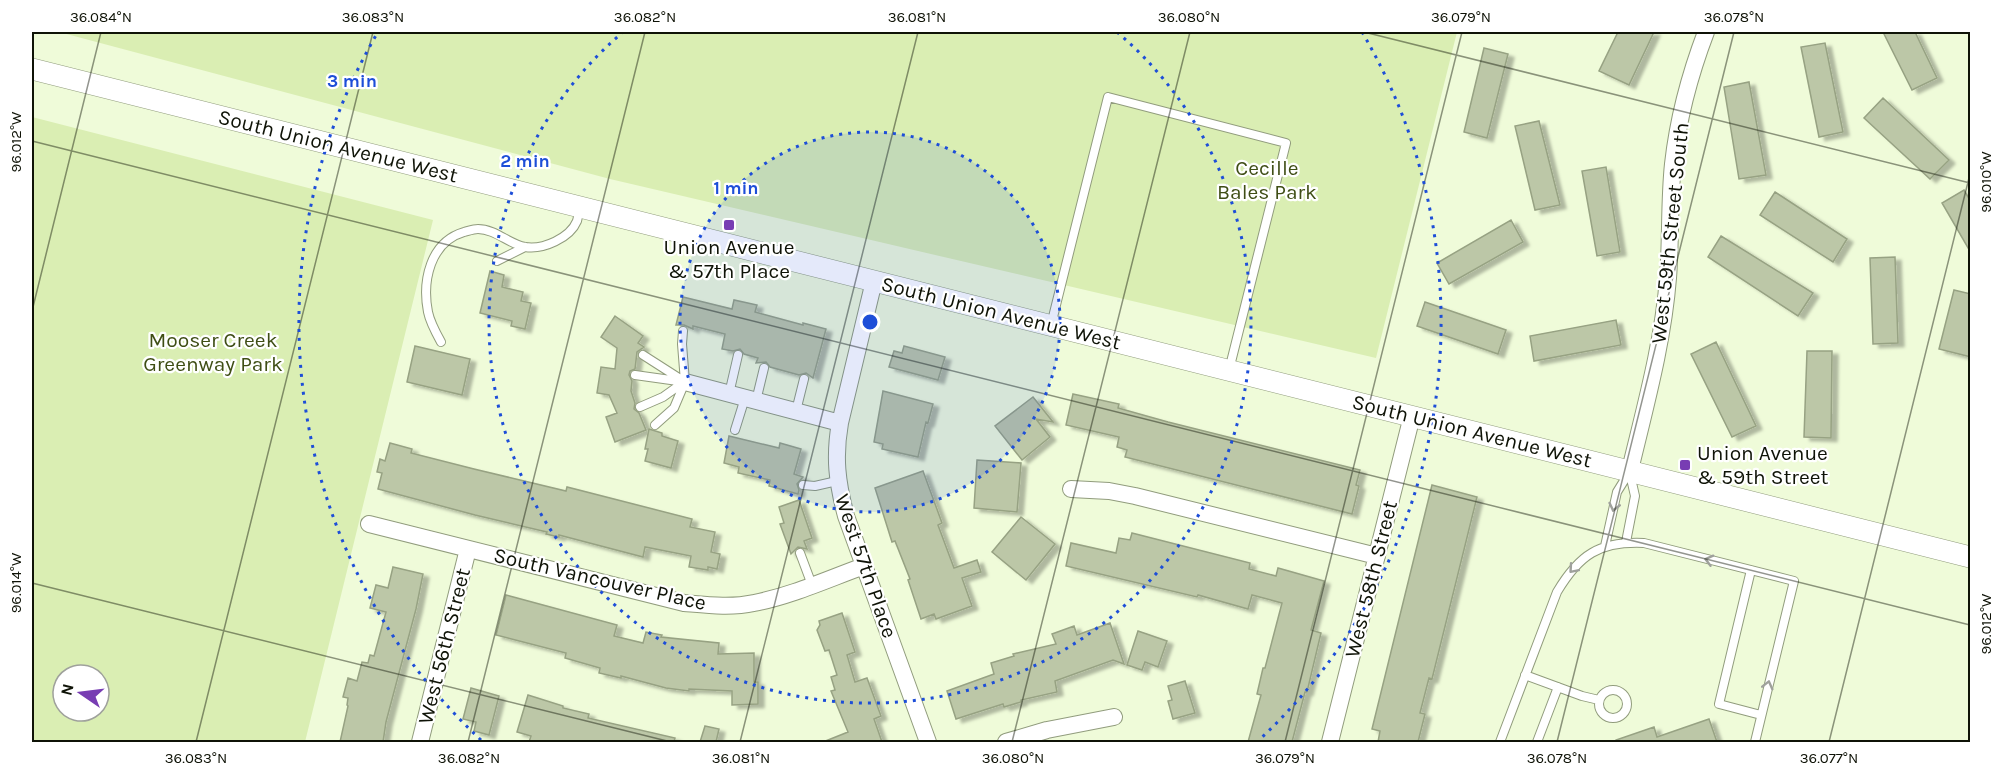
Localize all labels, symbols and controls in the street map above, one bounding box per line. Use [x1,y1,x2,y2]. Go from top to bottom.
text: 36.084°N [70,8,132,26]
text: 36.083°N [342,8,404,26]
text: 36.082°N [614,8,676,26]
text: 36.081°N [888,8,946,26]
text: 36.080°N [1158,8,1220,26]
text: 36.079°N [1431,8,1491,26]
text: 36.078°N [1704,8,1764,26]
text: 3 min [327,70,377,92]
street label: South Union Avenue West [216,105,460,187]
text: 96.012°W [7,111,25,173]
street label: West 59th Street South [1646,121,1694,345]
text: 2 min [500,150,550,172]
text: 96.010°W [1977,151,1995,213]
park label: Cecille Bales Park [1217,156,1317,204]
text: 1 min [713,177,759,199]
marker: Union Avenue & 57th Place [722,218,736,232]
place label: Union Avenue & 57th Place [664,235,794,283]
street label: South Union Avenue West [879,272,1123,354]
centre of rings [860,312,880,332]
park label: Mooser Creek Greenway Park [143,328,283,376]
street label: South Union Avenue West [1350,390,1594,472]
place label: Union Avenue & 59th Street [1697,441,1829,489]
marker: Union Avenue & 59th Street [1678,458,1692,472]
street label: West 57th Place [830,491,902,641]
street label: West 58th Street [1340,498,1402,660]
one-way arrow [1608,502,1621,512]
street label: South Vancouver Place [491,543,709,615]
text: 96.014°W [7,552,25,613]
one-way arrow [1704,554,1714,567]
one-way arrow [1569,562,1580,573]
street label: West 56th Street [413,565,475,726]
text: 96.012°W [1977,593,1995,655]
north arrow [51,663,111,723]
one-way arrow [1761,681,1774,691]
text: N [56,682,78,697]
text: 36.083°N [165,749,227,767]
text: 36.082°N [438,749,500,767]
text: 36.081°N [712,749,770,767]
text: 36.080°N [982,749,1044,767]
text: 36.079°N [1255,749,1315,767]
text: 36.078°N [1527,749,1587,767]
text: 36.077°N [1800,749,1858,767]

